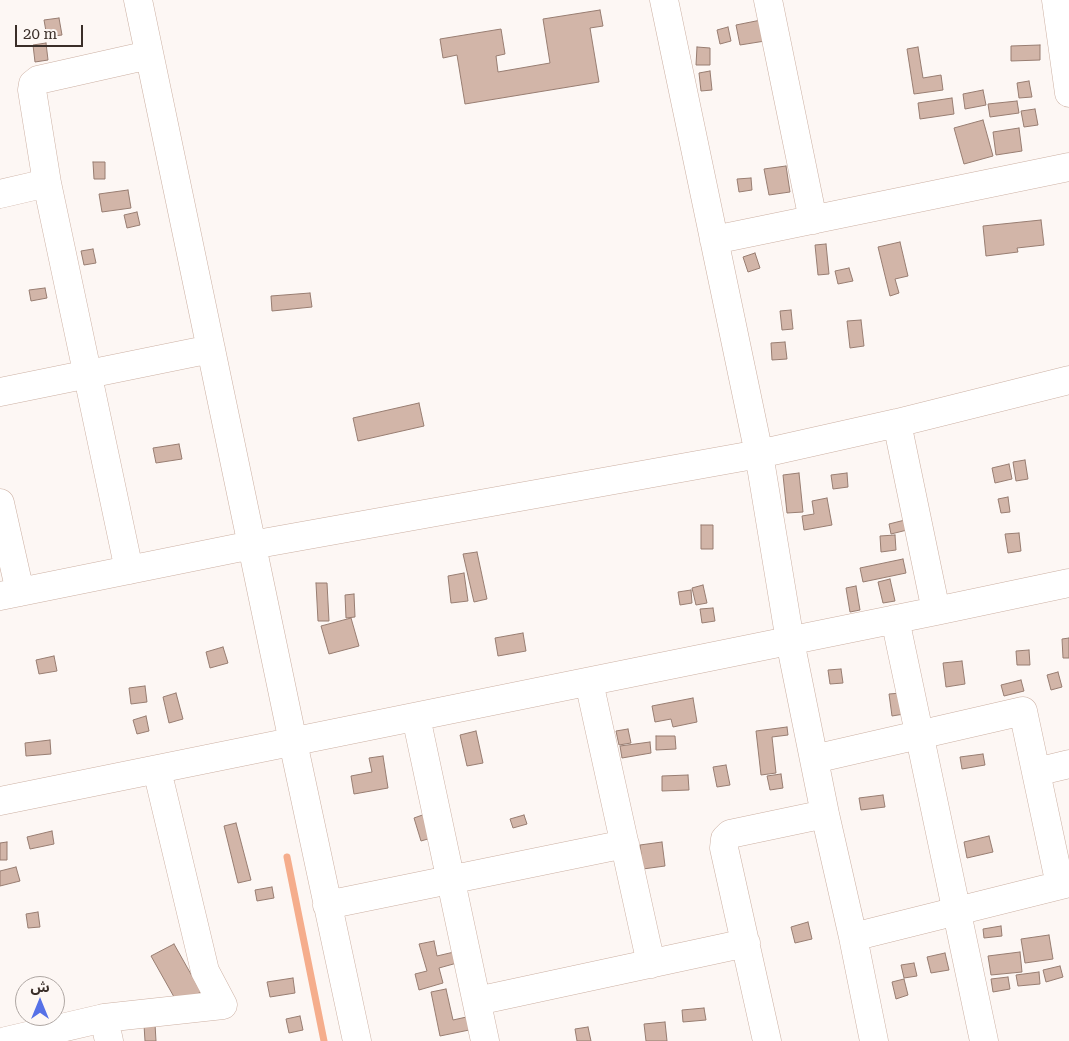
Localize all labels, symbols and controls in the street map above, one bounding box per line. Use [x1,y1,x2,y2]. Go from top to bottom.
scale bar [18,15,85,47]
text: 20 m [23,25,57,43]
north arrow [15,976,65,1026]
text: ش [30,979,50,995]

